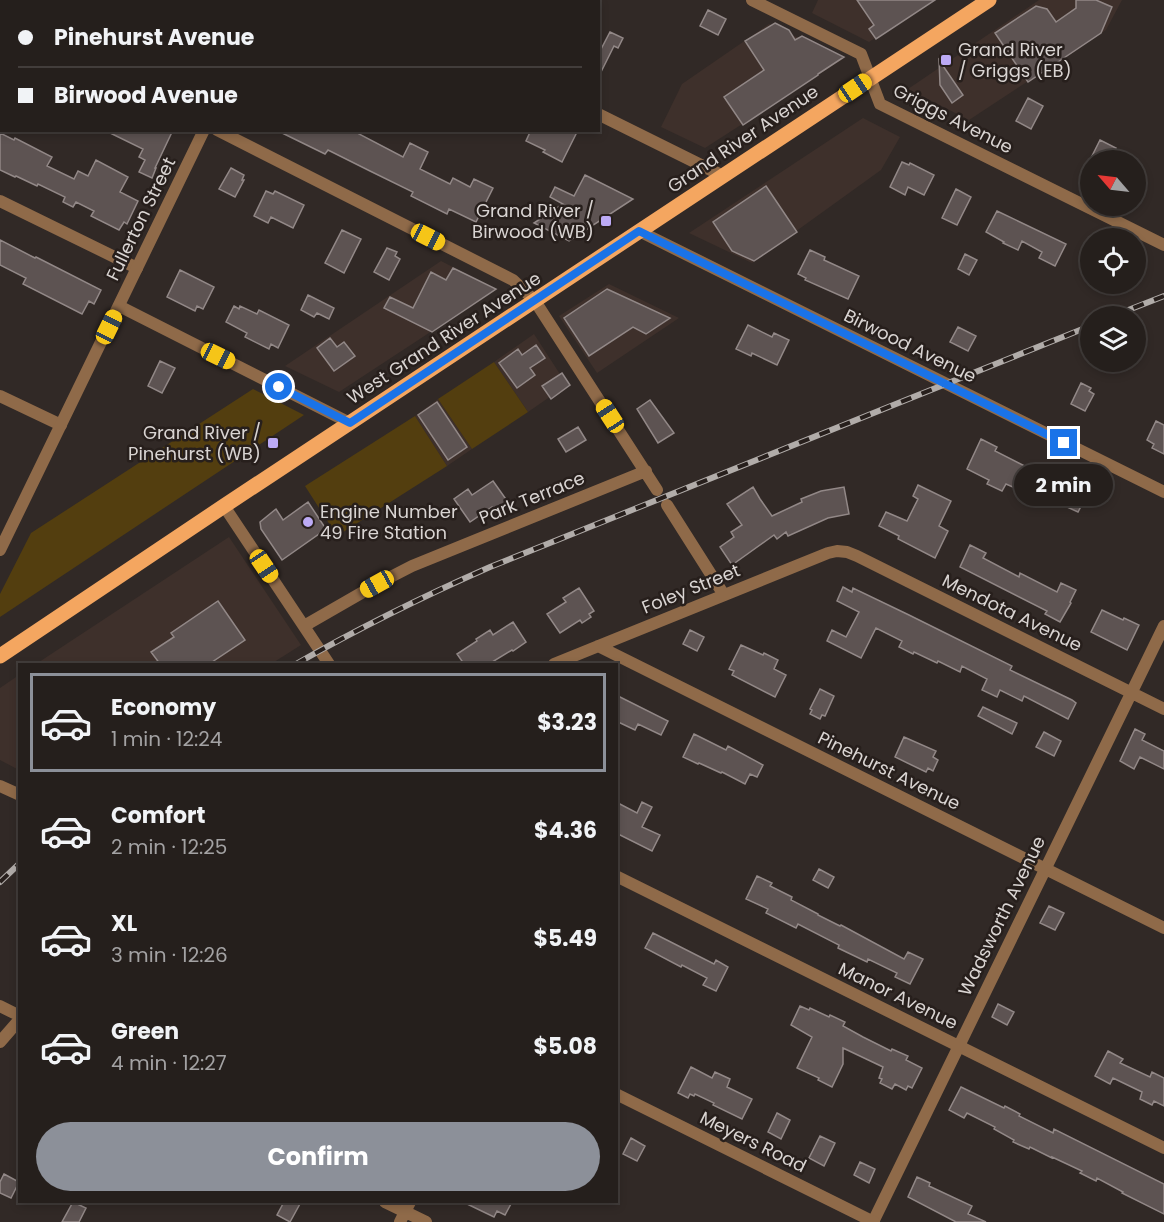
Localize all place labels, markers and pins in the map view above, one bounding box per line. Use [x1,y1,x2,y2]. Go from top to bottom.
place label: Grand River / Griggs (EB) [958,37,1072,83]
marker: Grand River / Griggs (EB) [939,53,953,67]
place label: Grand River / Birwood (WB) [472,198,594,244]
marker: Grand River / Birwood (WB) [599,214,613,228]
place label: Grand River / Pinehurst (WB) [128,420,261,466]
marker: Grand River / Pinehurst (WB) [266,436,280,450]
place label: Engine Number 49 Fire Station [320,499,458,545]
marker: Engine Number 49 Fire Station [301,515,315,529]

